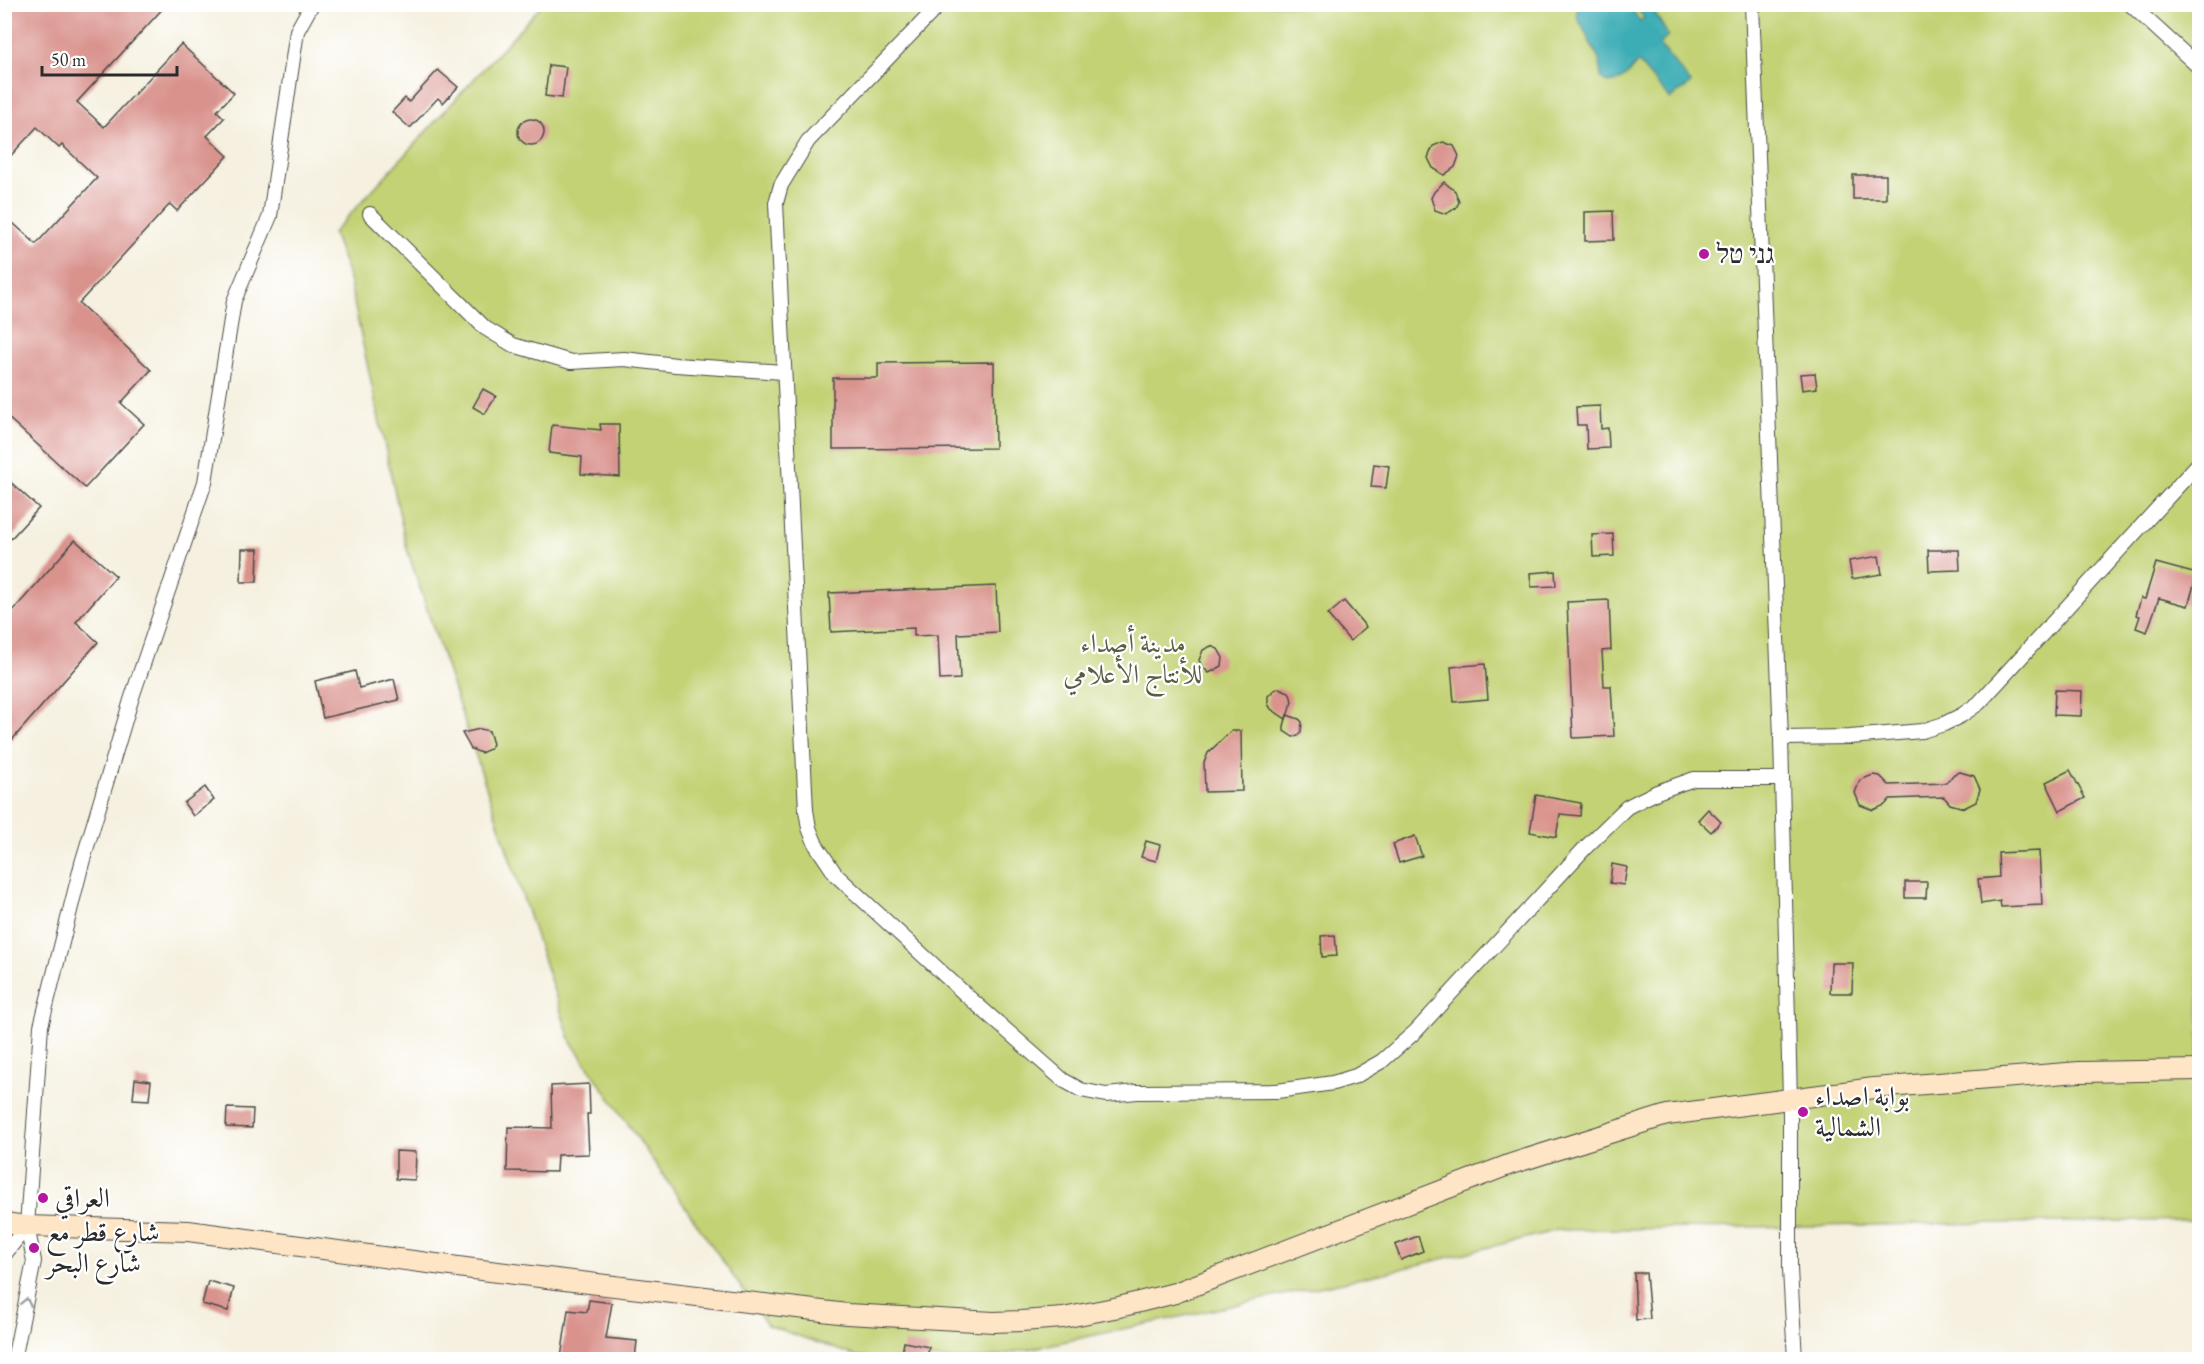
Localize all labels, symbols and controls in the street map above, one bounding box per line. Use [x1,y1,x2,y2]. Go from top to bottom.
scale bar [42,39,177,77]
text: 50 m [51,48,86,71]
place label: גני טל [1716,236,1774,271]
marker: גני טל [1697,247,1711,261]
park label: مدينة أصداء للأنتاج الأعلامي [1063,624,1203,698]
place label: بوابة اصداء الشمالية [1815,1078,1910,1144]
marker: بوابة اصداء الشمالية [1796,1105,1810,1119]
place label: العراقي [55,1180,110,1220]
marker: العراقي [36,1191,50,1205]
place label: شارع قطر مع شارع البحر [43,1214,160,1285]
marker: شارع قطر مع شارع البحر [27,1241,41,1255]
one-way arrow [19,1297,32,1307]

